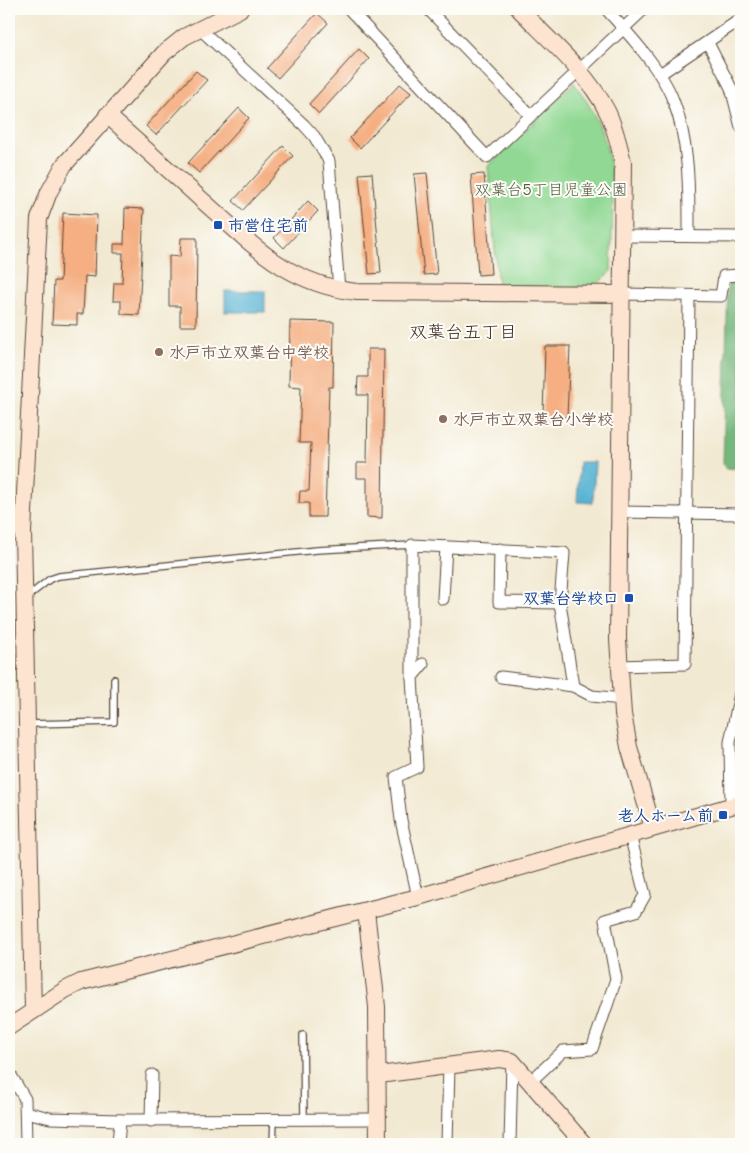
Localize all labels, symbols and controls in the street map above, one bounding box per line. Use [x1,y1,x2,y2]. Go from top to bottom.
park label: 双葉台5丁目児童公園 [474,179,628,199]
place label: 市営住宅前 [228,215,308,235]
marker: 市営住宅前 [212,219,224,231]
district label: 双葉台五丁目 [409,320,517,343]
place label: 水戸市立双葉台中学校 [169,342,329,362]
marker: 水戸市立双葉台中学校 [153,346,165,358]
place label: 水戸市立双葉台小学校 [453,409,613,429]
marker: 水戸市立双葉台小学校 [437,413,449,425]
place label: 双葉台学校口 [523,588,619,608]
marker: 双葉台学校口 [623,592,635,604]
place label: 老人ホーム前 [618,805,713,825]
marker: 老人ホーム前 [717,809,729,821]

